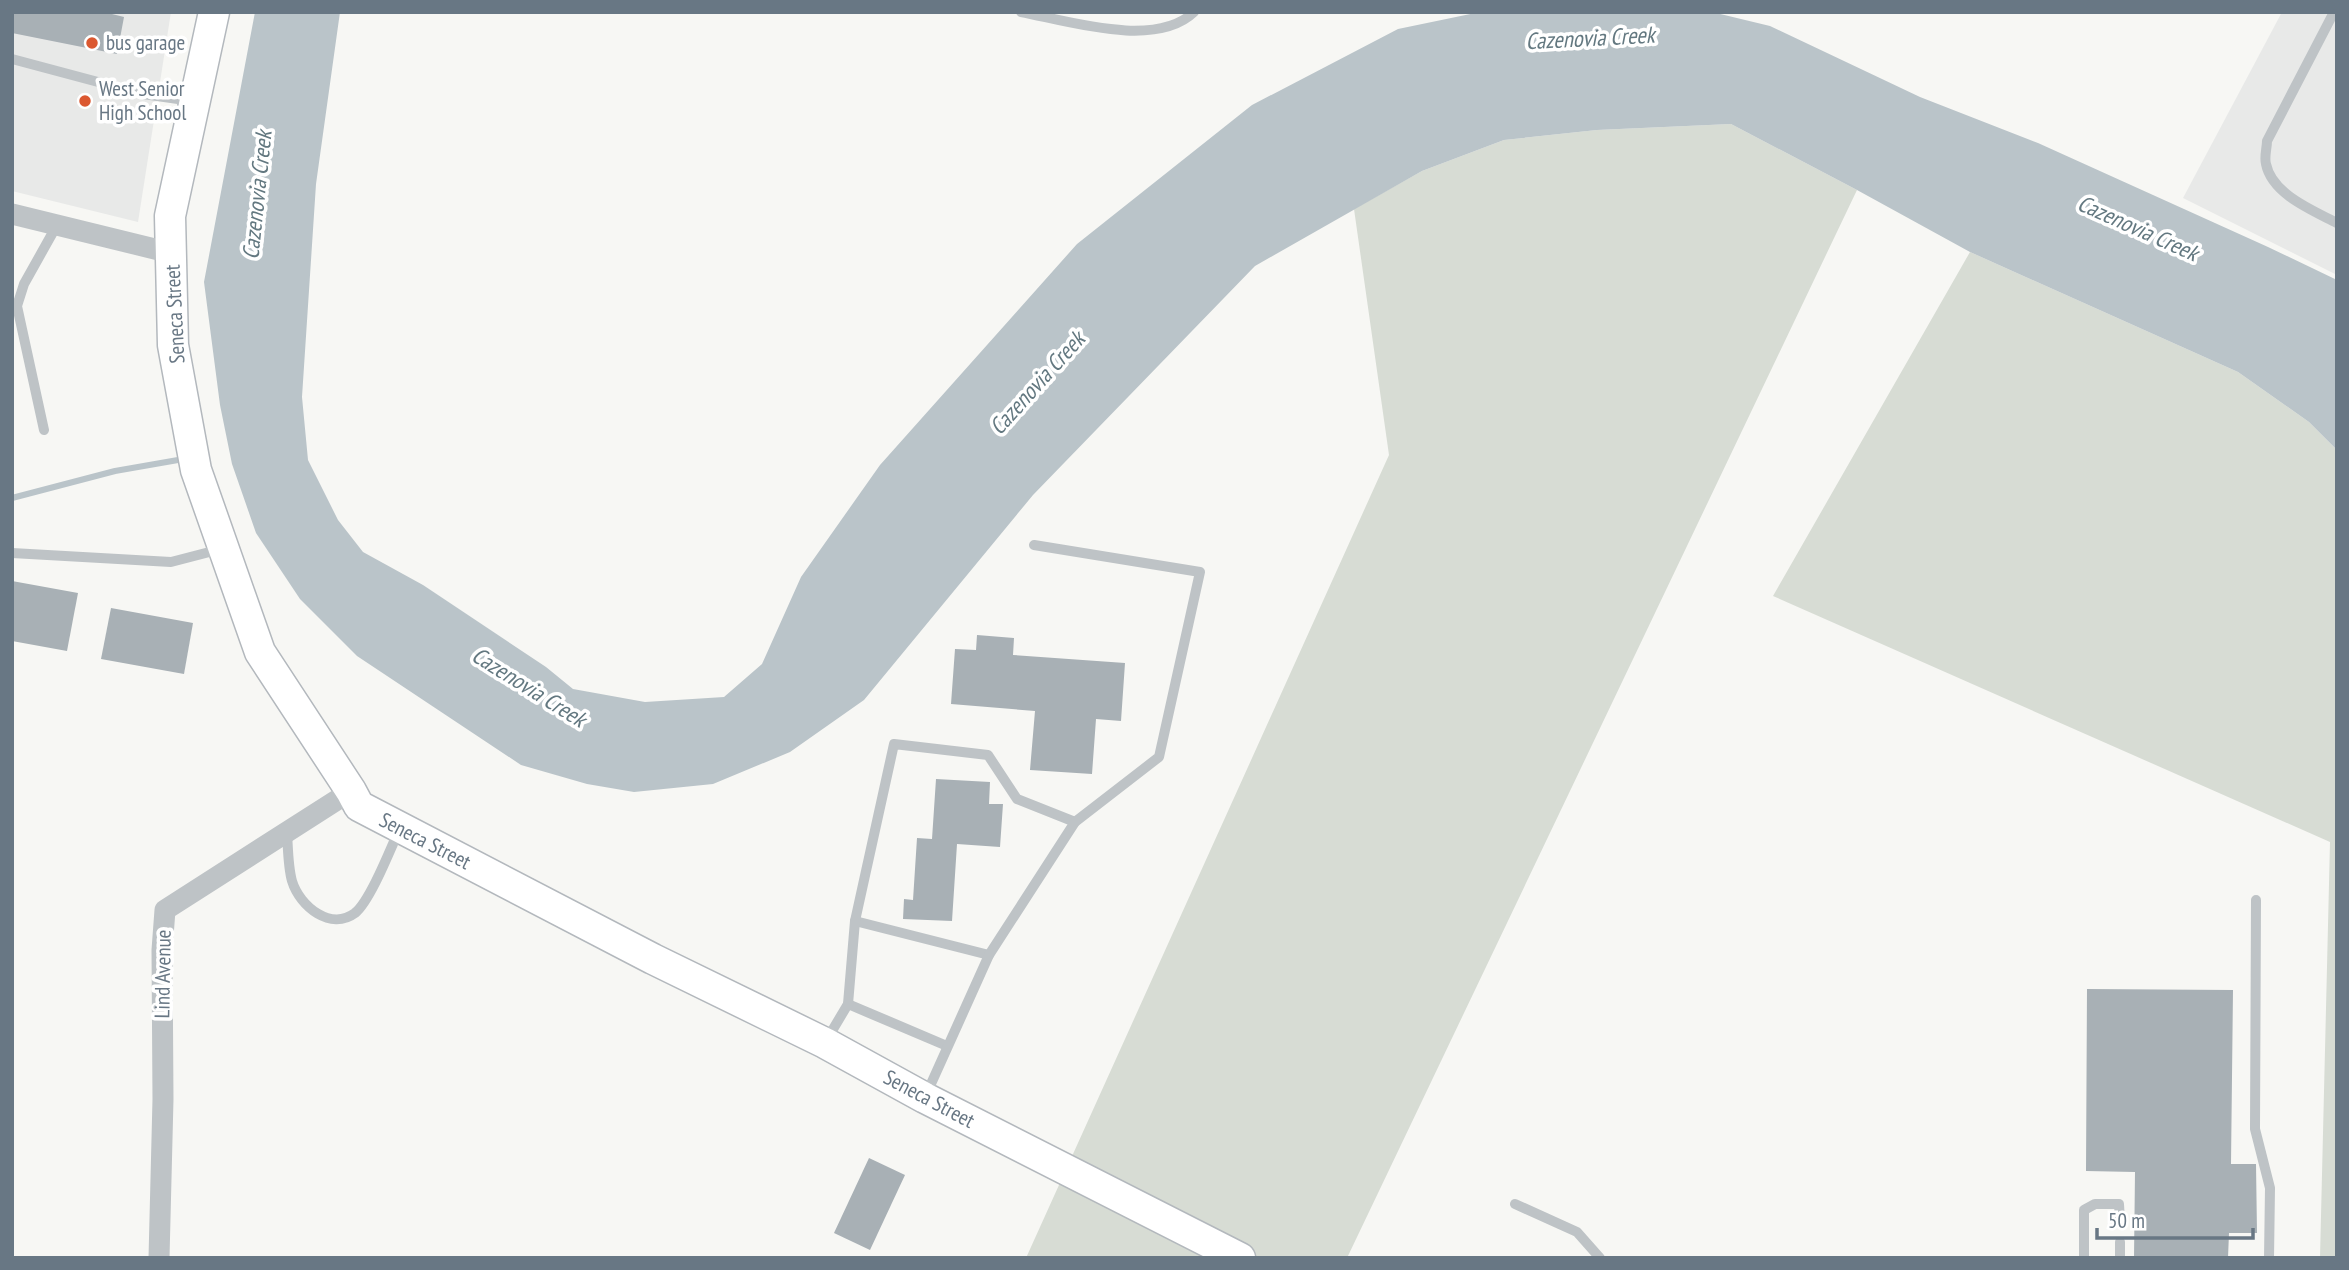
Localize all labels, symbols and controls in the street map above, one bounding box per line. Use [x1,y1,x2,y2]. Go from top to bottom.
water label: Cazenovia Creek [1525,19,1658,55]
place label: bus garage [106,29,185,56]
marker: bus garage [84,35,100,51]
place label: West Senior High School [99,75,186,126]
marker: West Senior High School [77,93,93,109]
water label: Cazenovia Creek [235,126,278,261]
water label: Cazenovia Creek [2073,188,2206,268]
street label: Seneca Street [158,264,191,364]
water label: Cazenovia Creek [983,323,1093,440]
water label: Cazenovia Creek [467,640,594,735]
street label: Seneca Street [375,806,476,875]
street label: Lind Avenue [148,929,177,1019]
street label: Seneca Street [879,1063,980,1134]
scale bar [2097,1196,2253,1240]
text: 50 m [2108,1207,2145,1234]

